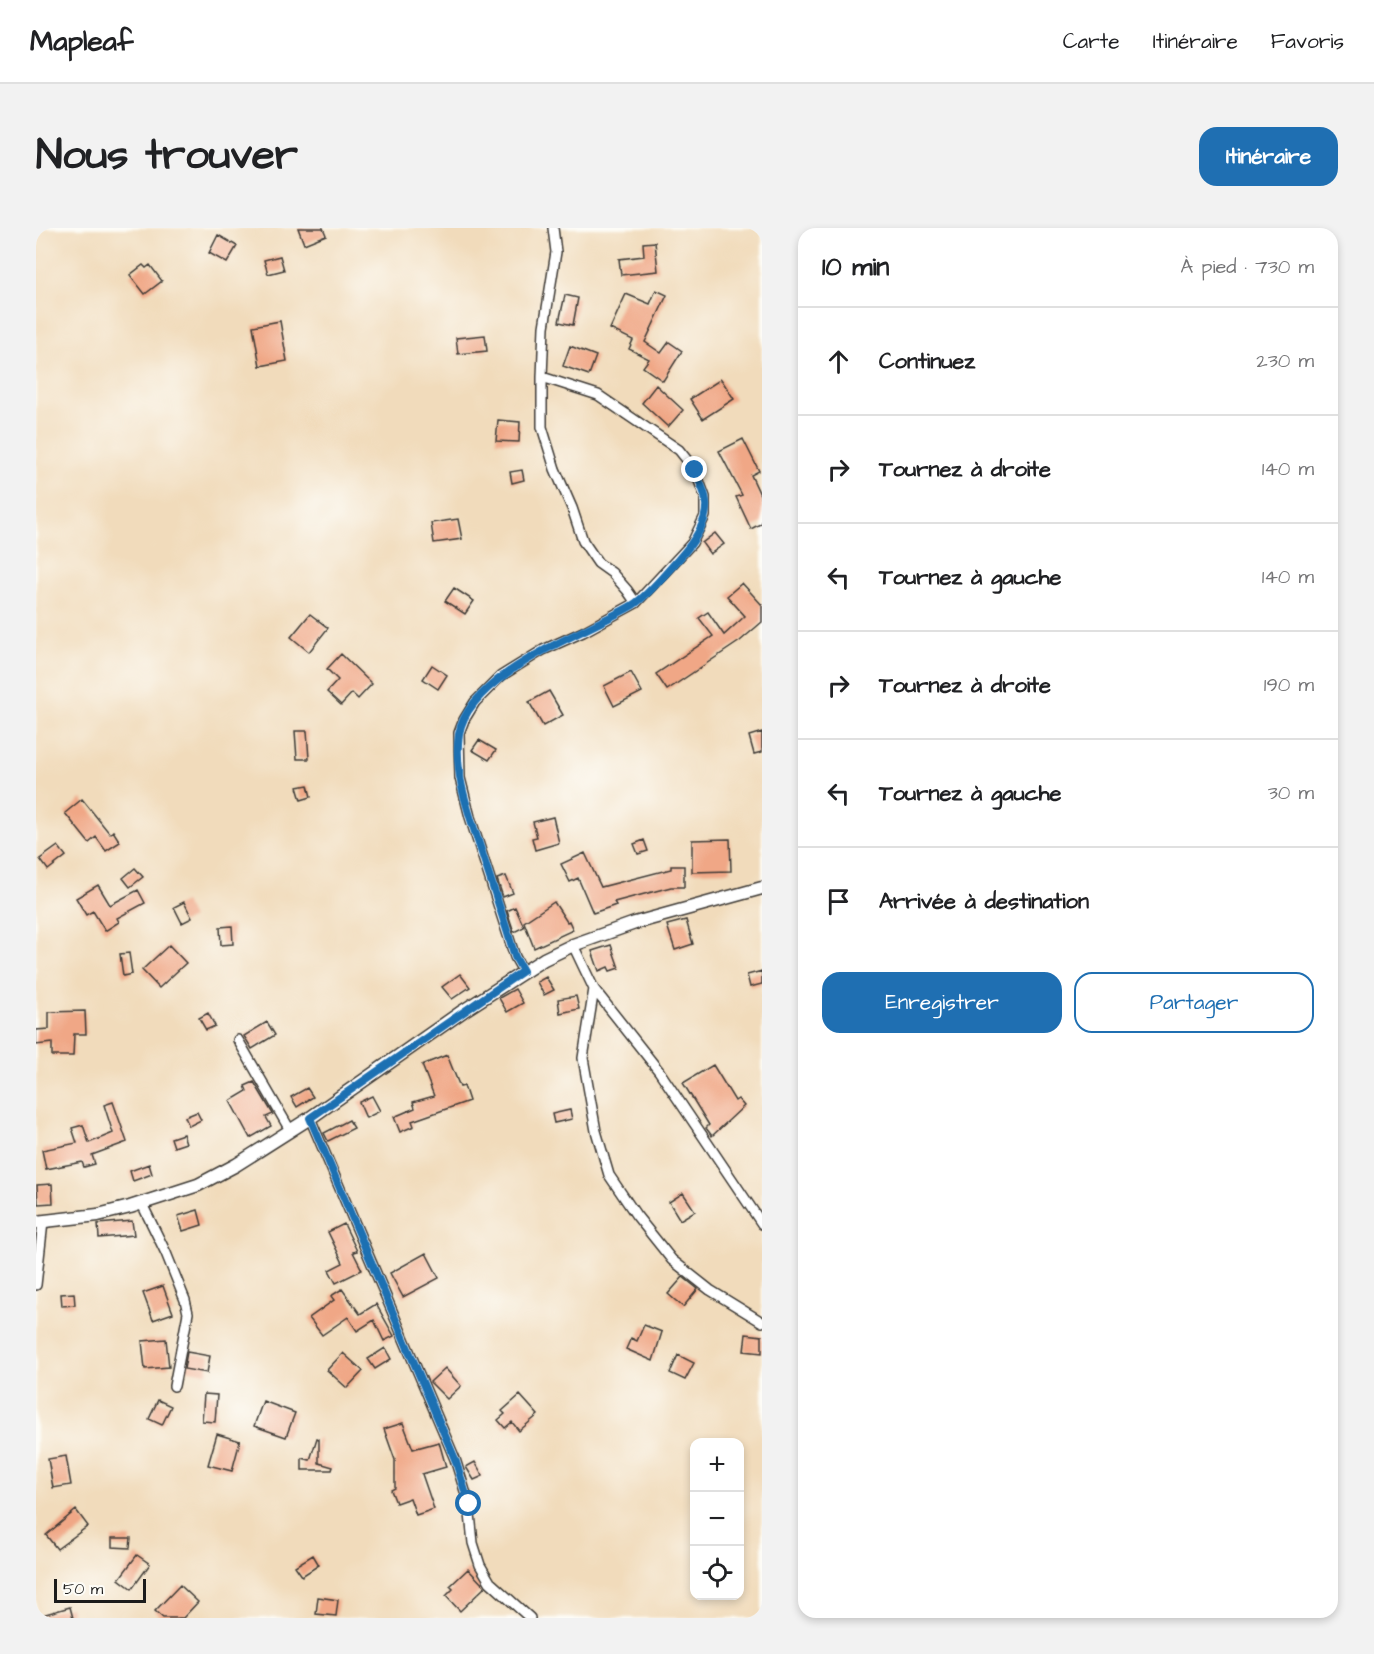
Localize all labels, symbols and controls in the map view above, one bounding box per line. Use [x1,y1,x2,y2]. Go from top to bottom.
text: Mapleaf [30,22,133,61]
text: Carte [1063,27,1120,56]
text: Itinéraire [1153,27,1238,56]
text: Favoris [1271,27,1344,56]
text: Nous trouver [36,127,298,185]
button: Itinéraire [1199,127,1338,186]
text: 10 min [822,249,889,285]
text: À pied · 730 m [1180,253,1314,281]
icon: ahead [822,345,855,378]
text: Continuez [879,346,975,377]
text: 230 m [1256,347,1314,375]
icon: right [822,453,855,486]
text: Tournez à droite [879,454,1051,485]
text: 140 m [1262,455,1314,483]
route end [681,456,707,482]
icon: left [822,561,855,594]
text: Tournez à gauche [879,562,1061,593]
text: 140 m [1262,563,1314,591]
icon: right [822,669,855,702]
text: Tournez à droite [879,670,1051,701]
text: 190 m [1264,671,1314,699]
icon: left [822,777,855,810]
text: Tournez à gauche [879,778,1061,809]
text: 30 m [1268,779,1314,807]
icon: arrive [822,885,855,918]
text: Arrivée à destination [879,886,1089,917]
button: Enregistrer [822,972,1062,1033]
button: Partager [1074,972,1314,1033]
map controls [690,1438,744,1600]
button: + [690,1438,744,1492]
route start [455,1490,481,1516]
button: − [690,1492,744,1546]
button: locate [690,1546,744,1600]
scale bar [54,1576,146,1604]
text: 50 m [63,1578,103,1600]

